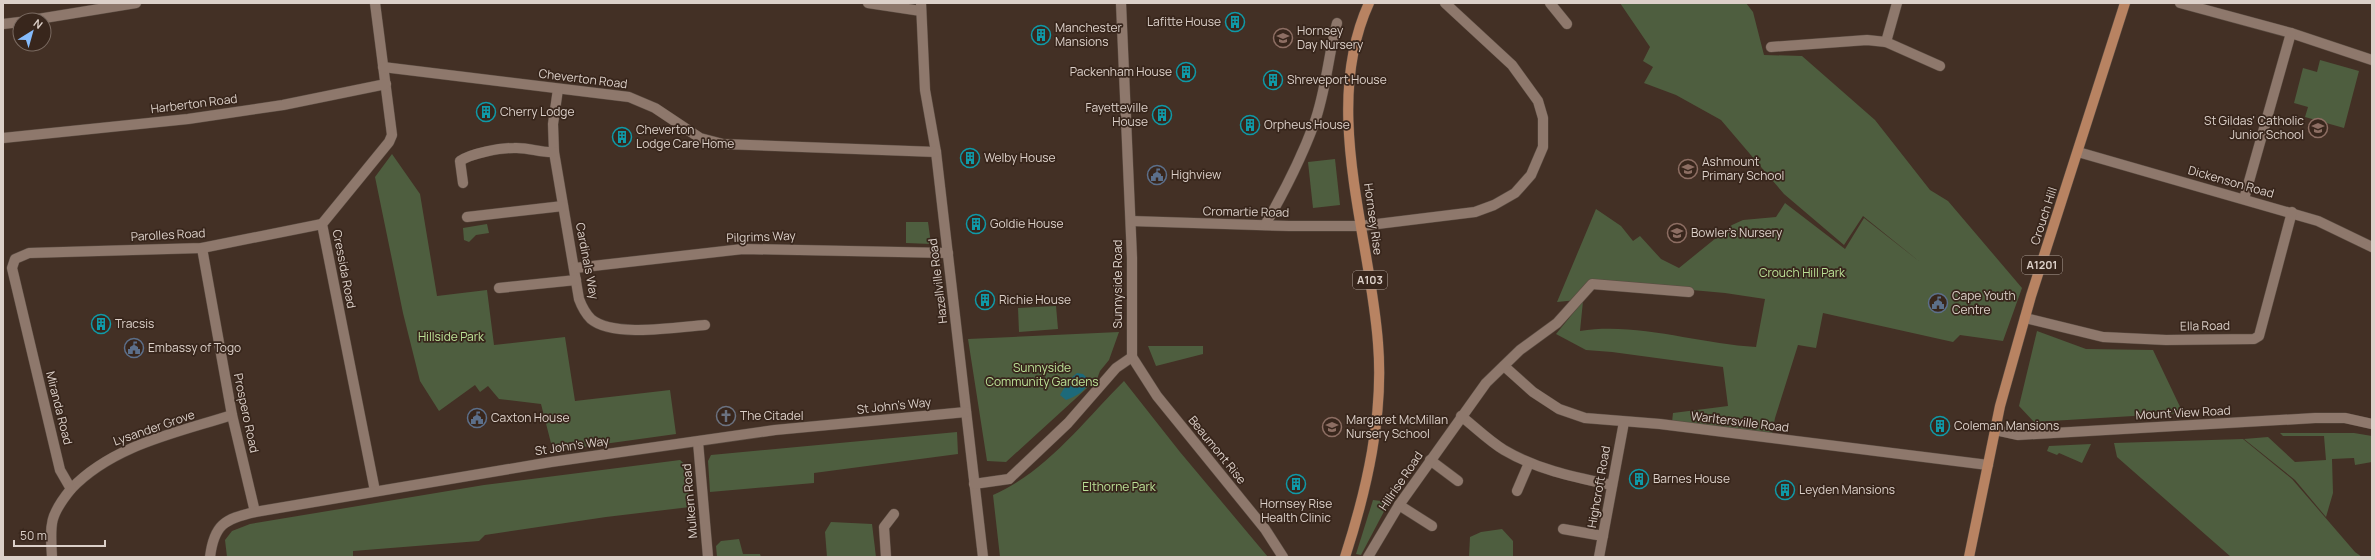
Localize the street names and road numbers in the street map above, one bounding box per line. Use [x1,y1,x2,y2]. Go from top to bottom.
street label: Cheverton Road [538,65,628,92]
street label: Harberton Road [150,90,238,117]
street label: Dickenson Road [2186,161,2276,202]
street label: Hornsey Rise [1360,182,1387,256]
street label: Crouch Hill [2026,185,2061,247]
street label: Cromartie Road [1203,202,1289,221]
street label: Cardinals Way [572,221,603,301]
street label: Parolles Road [130,224,206,245]
street label: Pilgrims Way [726,227,797,246]
street label: Cressida Road [329,228,360,310]
street label: Hazellville Road [924,237,951,325]
street label: Sunnyside Road [1109,240,1126,328]
road number: A1201 [2022,256,2062,274]
road number: A103 [1353,271,1387,289]
street label: Ella Road [2180,317,2230,334]
street label: Miranda Road [42,369,77,446]
street label: Prospero Road [230,371,263,454]
street label: St John's Way [856,393,933,418]
street label: Mount View Road [2135,402,2231,423]
street label: Lysander Grove [111,406,197,449]
street label: Warltersville Road [1690,407,1790,436]
street label: Beaumont Rise [1185,412,1250,487]
street label: St John's Way [534,432,611,459]
street label: Highcroft Road [1583,445,1614,529]
street label: Hillrise Road [1375,448,1427,514]
street label: Mulkern Road [678,463,701,539]

